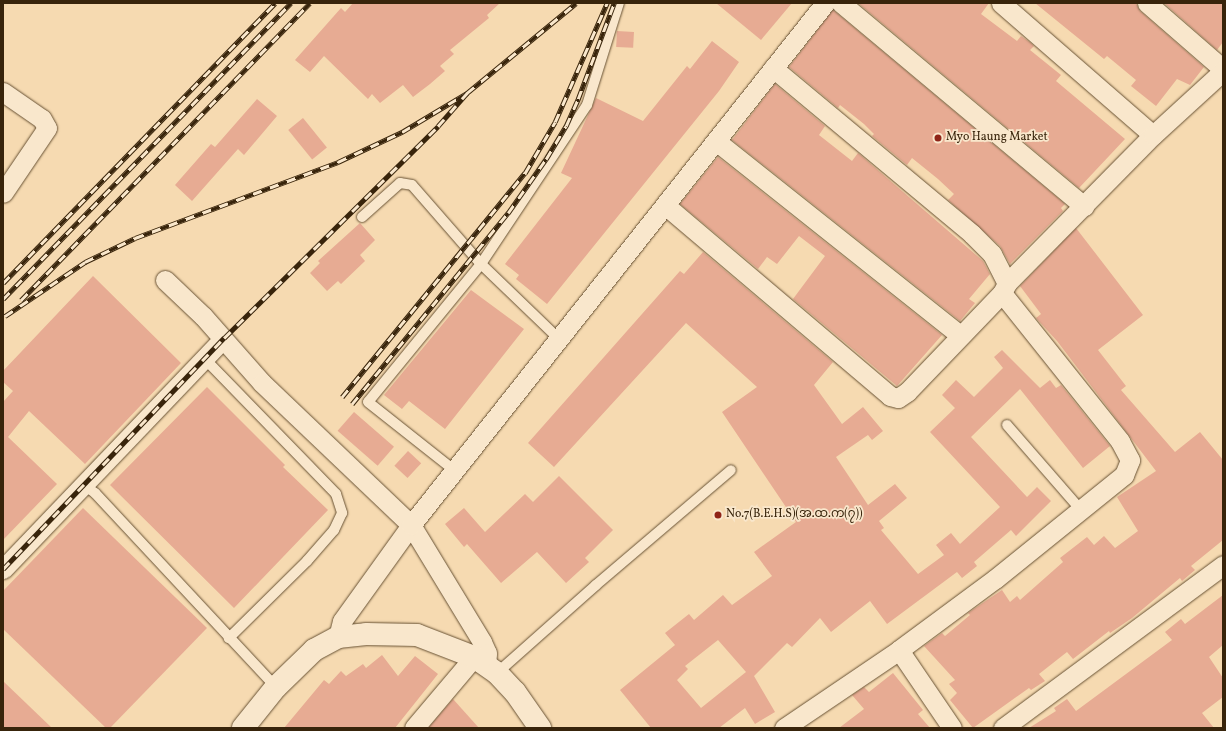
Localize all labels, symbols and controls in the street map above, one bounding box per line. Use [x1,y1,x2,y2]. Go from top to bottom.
place label: Myo Haung Market [946,131,1048,145]
marker: Myo Haung Market [933,133,943,143]
place label: No.7(B.E.H.S)(အ.ထ.က(၇)) [726,508,863,522]
marker: No.7(B.E.H.S)(အ.ထ.က(၇)) [713,510,723,520]

